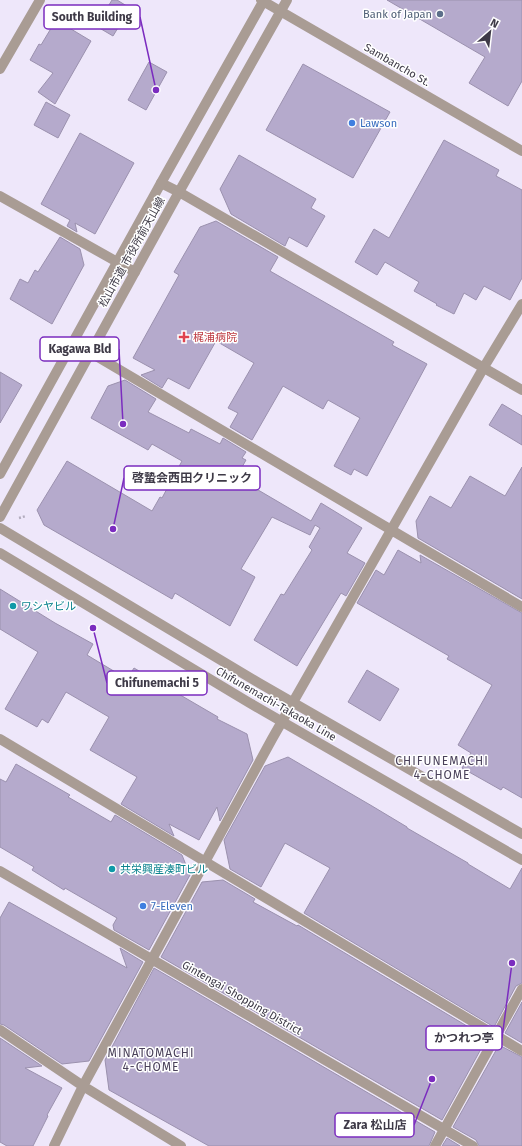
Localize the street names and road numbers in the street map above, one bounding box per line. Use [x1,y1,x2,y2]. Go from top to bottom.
street label: Sambancho St. [362,41,433,89]
street label: 松山市道 市役所前天山線 [96,195,168,309]
street label: Chifunemachi-Takaoka Line [214,664,338,744]
street label: Gintengai Shopping District [180,958,304,1038]

